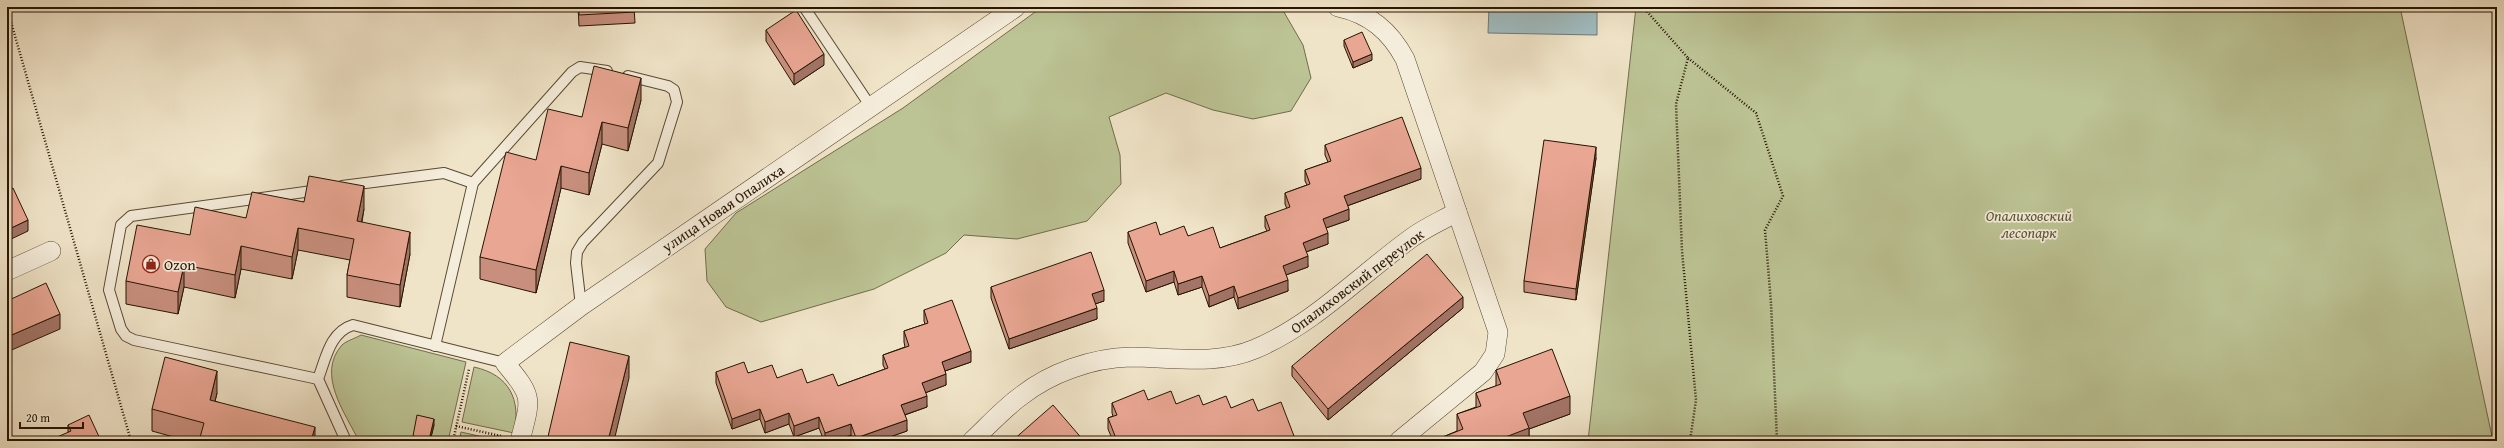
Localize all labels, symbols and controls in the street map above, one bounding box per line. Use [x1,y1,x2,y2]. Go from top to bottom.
street label: улица Новая Опалиха [657,159,789,257]
park label: Опалиховский лесопарк [1986,205,2073,243]
street label: Опалиховский переулок [1286,224,1428,338]
shop icon: Ozon [141,254,161,274]
place label: Ozon [164,254,196,275]
scale bar [20,404,83,430]
text: 20 m [26,409,50,426]

